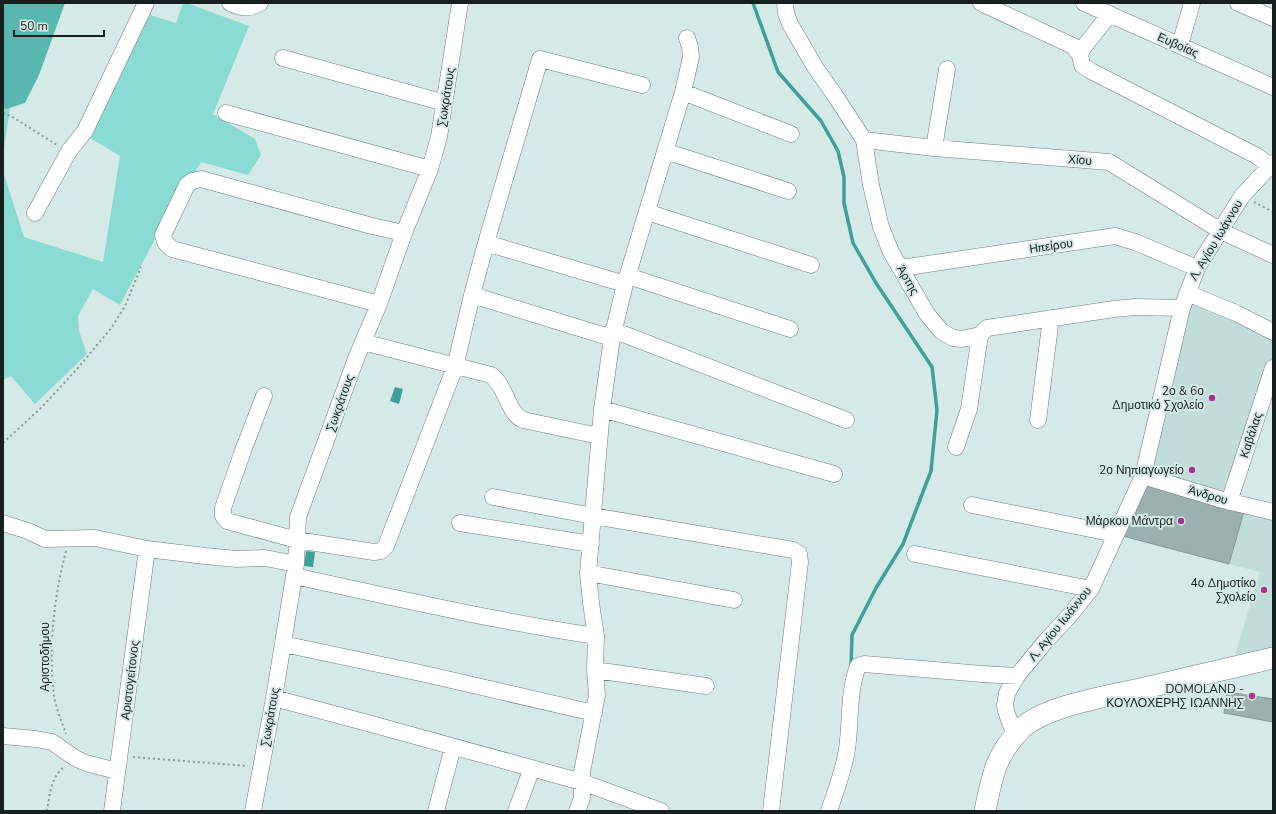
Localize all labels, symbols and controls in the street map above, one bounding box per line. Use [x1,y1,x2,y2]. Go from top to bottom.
scale bar [14,12,104,38]
text: 50 m [20,18,48,34]
street label: Ευβοίας [1155,29,1201,61]
street label: Σωκράτους [433,66,459,128]
street label: Χίου [1067,151,1093,169]
street label: Λ. Αγίου Ιωάννου [1186,197,1246,283]
street label: Ηπείρου [1028,235,1074,257]
street label: Άρτης [893,262,923,298]
street label: Σωκράτους [322,372,358,434]
place label: 2ο & 6ο Δημοτικό Σχολείο [1112,383,1204,413]
marker: 2ο & 6ο Δημοτικό Σχολείο [1207,393,1217,403]
street label: Καβάλας [1236,410,1266,460]
place label: 2ο Νηπιαγωγείο [1099,462,1184,478]
marker: 2ο Νηπιαγωγείο [1187,465,1197,475]
street label: Άνδρου [1186,482,1230,508]
place label: Μάρκου Μάντρα [1086,513,1173,529]
marker: Μάρκου Μάντρα [1176,516,1186,526]
place label: 4ο Δημοτίκο Σχολείο [1190,575,1256,605]
street label: Λ. Αγίου Ιωάννου [1025,583,1095,665]
marker: 4ο Δημοτίκο Σχολείο [1259,585,1269,595]
street label: Αριστοδήμου [37,622,53,692]
street label: Αριστογείτονος [117,639,143,721]
place label: DOMOLAND - ΚΟΥΛΟΧΕΡΗΣ ΙΩΑΝΝΗΣ [1106,681,1244,711]
street label: Σωκράτους [257,686,283,748]
marker: DOMOLAND - ΚΟΥΛΟΧΕΡΗΣ ΙΩΑΝΝΗΣ [1247,691,1257,701]

